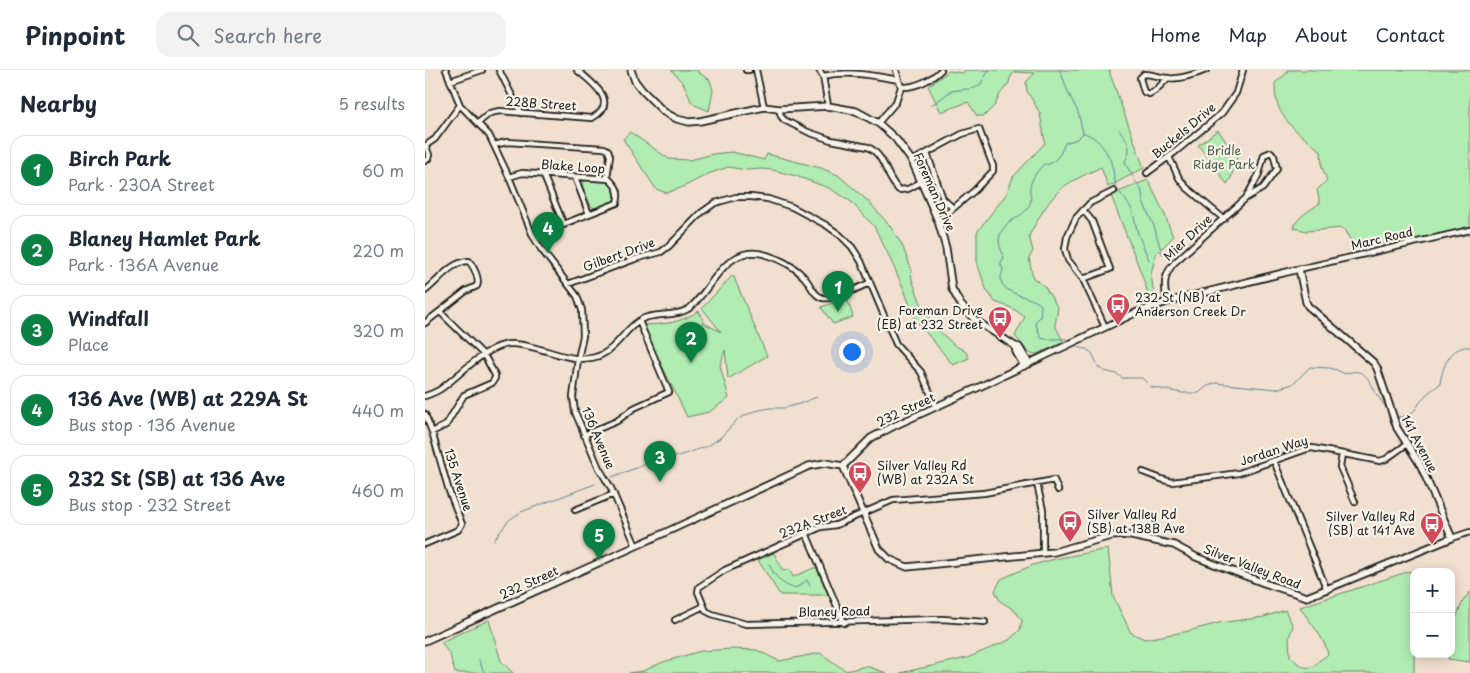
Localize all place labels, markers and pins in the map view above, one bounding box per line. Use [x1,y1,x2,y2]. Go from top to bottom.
pin: 4 [532,212,564,253]
pin: 1 [822,271,854,312]
place label: 232 St (NB) at Anderson Creek Dr [1135,288,1246,320]
bus stop icon: 232 St (NB) at Anderson Creek Dr [1105,292,1131,326]
place label: Foreman Drive (EB) at 232 Street [877,301,983,333]
bus stop icon: Foreman Drive (EB) at 232 Street [987,305,1013,339]
pin: 2 [675,322,707,363]
pin: 3 [644,441,676,482]
place label: Silver Valley Rd (WB) at 232A St [877,456,974,488]
bus stop icon: Silver Valley Rd (WB) at 232A St [847,460,873,494]
place label: Silver Valley Rd (SB) at 138B Ave [1087,505,1185,537]
place label: Silver Valley Rd (SB) at 141 Ave [1325,507,1415,539]
bus stop icon: Silver Valley Rd (SB) at 138B Ave [1057,509,1083,543]
bus stop icon: Silver Valley Rd (SB) at 141 Ave [1419,511,1445,545]
pin: 5 [583,519,615,560]

